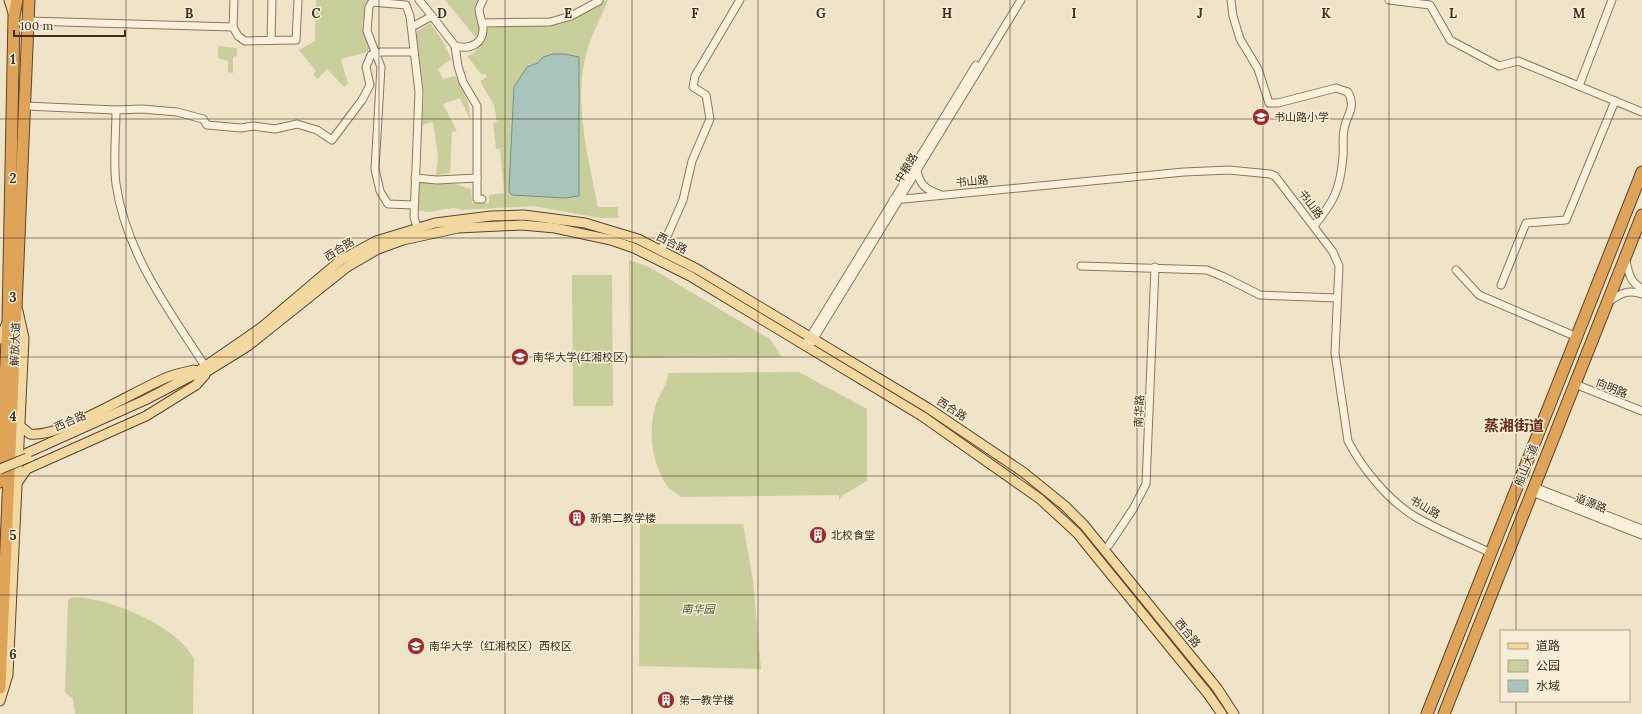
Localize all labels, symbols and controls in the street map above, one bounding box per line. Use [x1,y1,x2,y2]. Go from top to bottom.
text: B [185,5,194,22]
text: C [312,5,321,22]
text: D [437,5,447,22]
text: E [564,5,572,22]
text: F [691,5,699,22]
text: G [816,5,826,22]
text: H [942,5,952,22]
text: I [1071,5,1077,22]
text: J [1197,5,1203,22]
text: K [1321,5,1331,22]
text: L [1449,5,1457,22]
text: M [1573,5,1586,22]
scale bar [14,12,125,38]
text: 100 m [20,18,53,33]
text: 1 [10,51,16,68]
school or university icon: 书山路小学 [1251,107,1271,127]
place label: 书山路小学 [1274,110,1329,124]
street label: 中粮路 [891,150,921,186]
text: 2 [10,170,17,187]
street label: 书山路 [955,173,989,189]
street label: 书山路 [1295,187,1327,221]
street label: 西合路 [654,229,690,257]
street label: 西合路 [321,234,357,264]
text: 3 [9,289,17,306]
street label: 解放大道 [7,322,23,366]
school or university icon: 南华大学(红湘校区) [510,347,530,367]
place label: 南华大学(红湘校区) [533,350,628,365]
street label: 向明路 [1594,375,1630,401]
street label: 西合路 [934,394,970,424]
street label: 南华路 [1131,394,1147,428]
text: 4 [9,408,17,425]
street label: 西合路 [52,408,88,434]
district label: 蒸湘街道 [1484,416,1544,435]
street label: 船山大道 [1511,442,1541,488]
street label: 道源路 [1573,491,1609,515]
street label: 书山路 [1407,493,1443,521]
building icon: 新第二教学楼 [567,508,587,528]
place label: 新第二教学楼 [590,511,656,525]
building icon: 北校食堂 [808,525,828,545]
text: 5 [9,527,17,544]
place label: 北校食堂 [831,528,875,542]
park label: 南华园 [682,602,716,616]
street label: 西合路 [1172,616,1204,650]
legend [1500,630,1630,702]
school or university icon: 南华大学（红湘校区）西校区 [406,636,426,656]
text: 道路 [1536,638,1560,653]
place label: 南华大学（红湘校区）西校区 [429,639,572,653]
text: 6 [9,646,17,663]
text: 公园 [1536,658,1560,673]
text: 水域 [1536,678,1560,693]
building icon: 第一教学楼 [656,690,676,710]
place label: 第一教学楼 [679,693,734,707]

